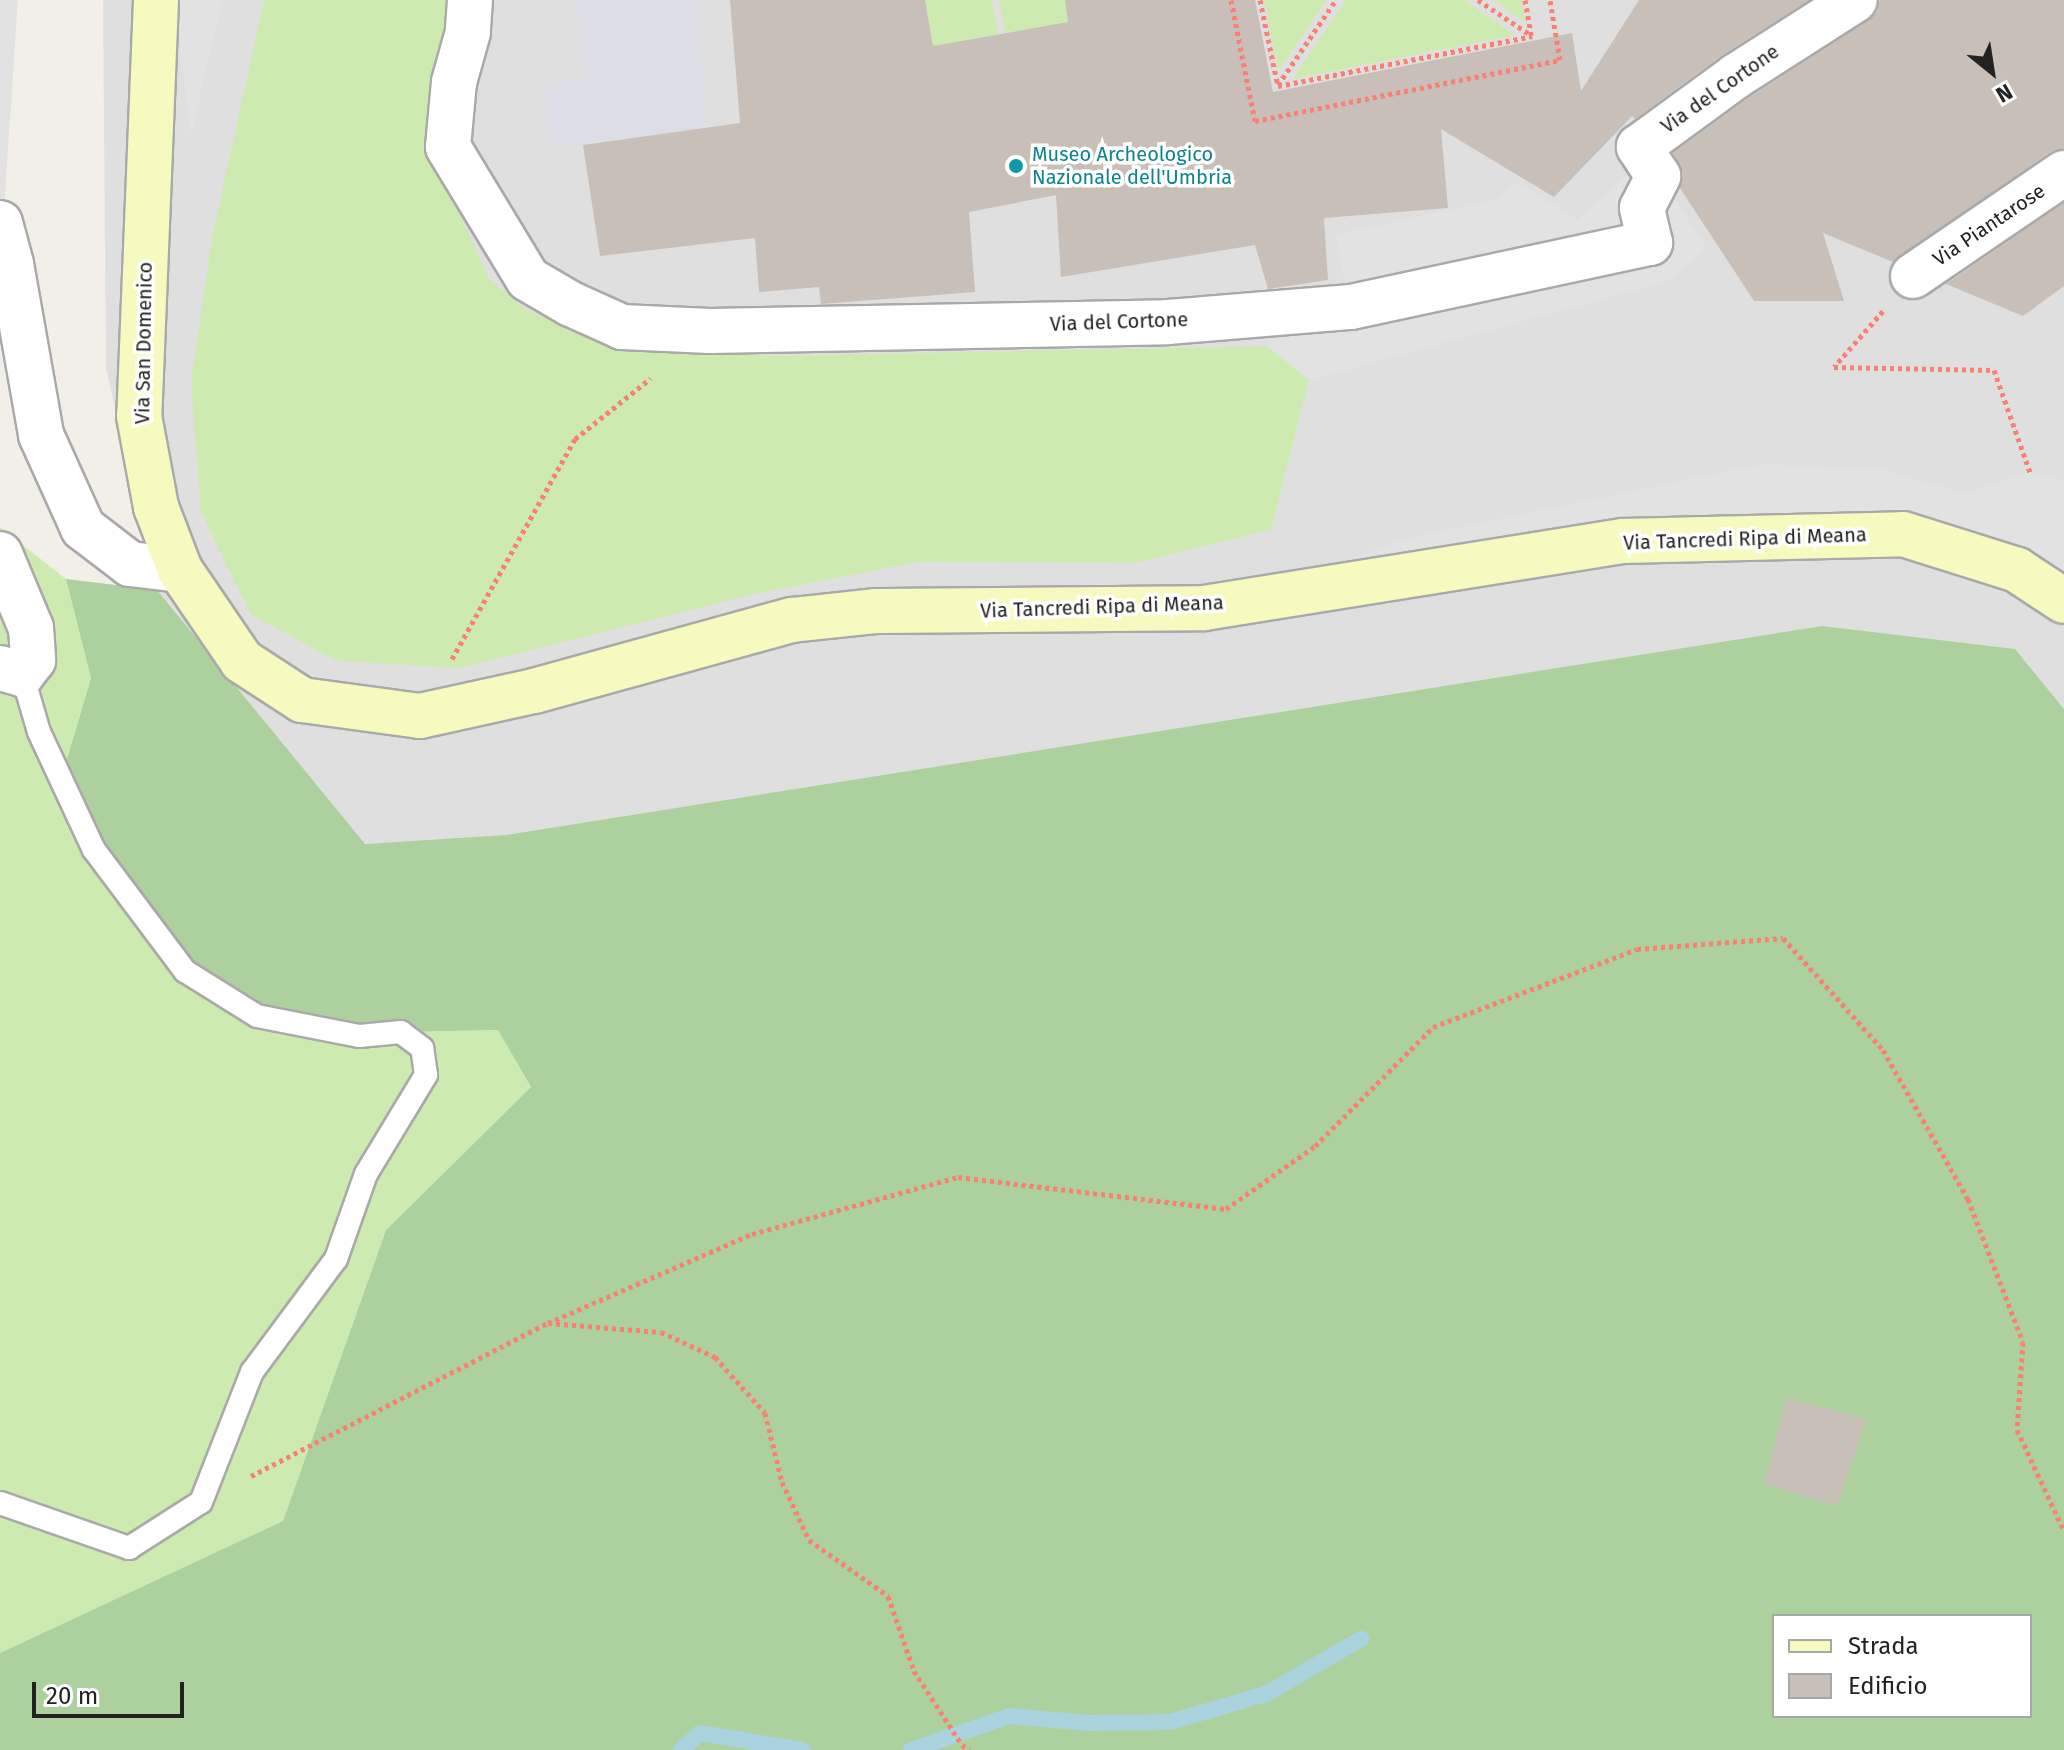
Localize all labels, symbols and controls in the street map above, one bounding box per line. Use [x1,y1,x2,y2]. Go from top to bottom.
north arrow [1952,32,2032,112]
street label: Via del Cortone [1656,39,1784,139]
text: N [1991,78,2017,109]
place label: Museo Archeologico Nazionale dell'Umbria [1032,142,1232,189]
marker: Museo Archeologico Nazionale dell'Umbria [1007,157,1025,175]
street label: Via Piantarose [1928,179,2050,271]
street label: Via San Domenico [131,262,157,424]
street label: Via del Cortone [1049,308,1189,336]
street label: Via Tancredi Ripa di Meana [1623,523,1867,555]
street label: Via Tancredi Ripa di Meana [980,591,1224,623]
legend [1772,1614,2032,1718]
text: Strada [1848,1632,1919,1660]
scale bar [36,1666,188,1716]
text: Edificio [1848,1672,1928,1700]
text: 20 m [46,1682,98,1710]

